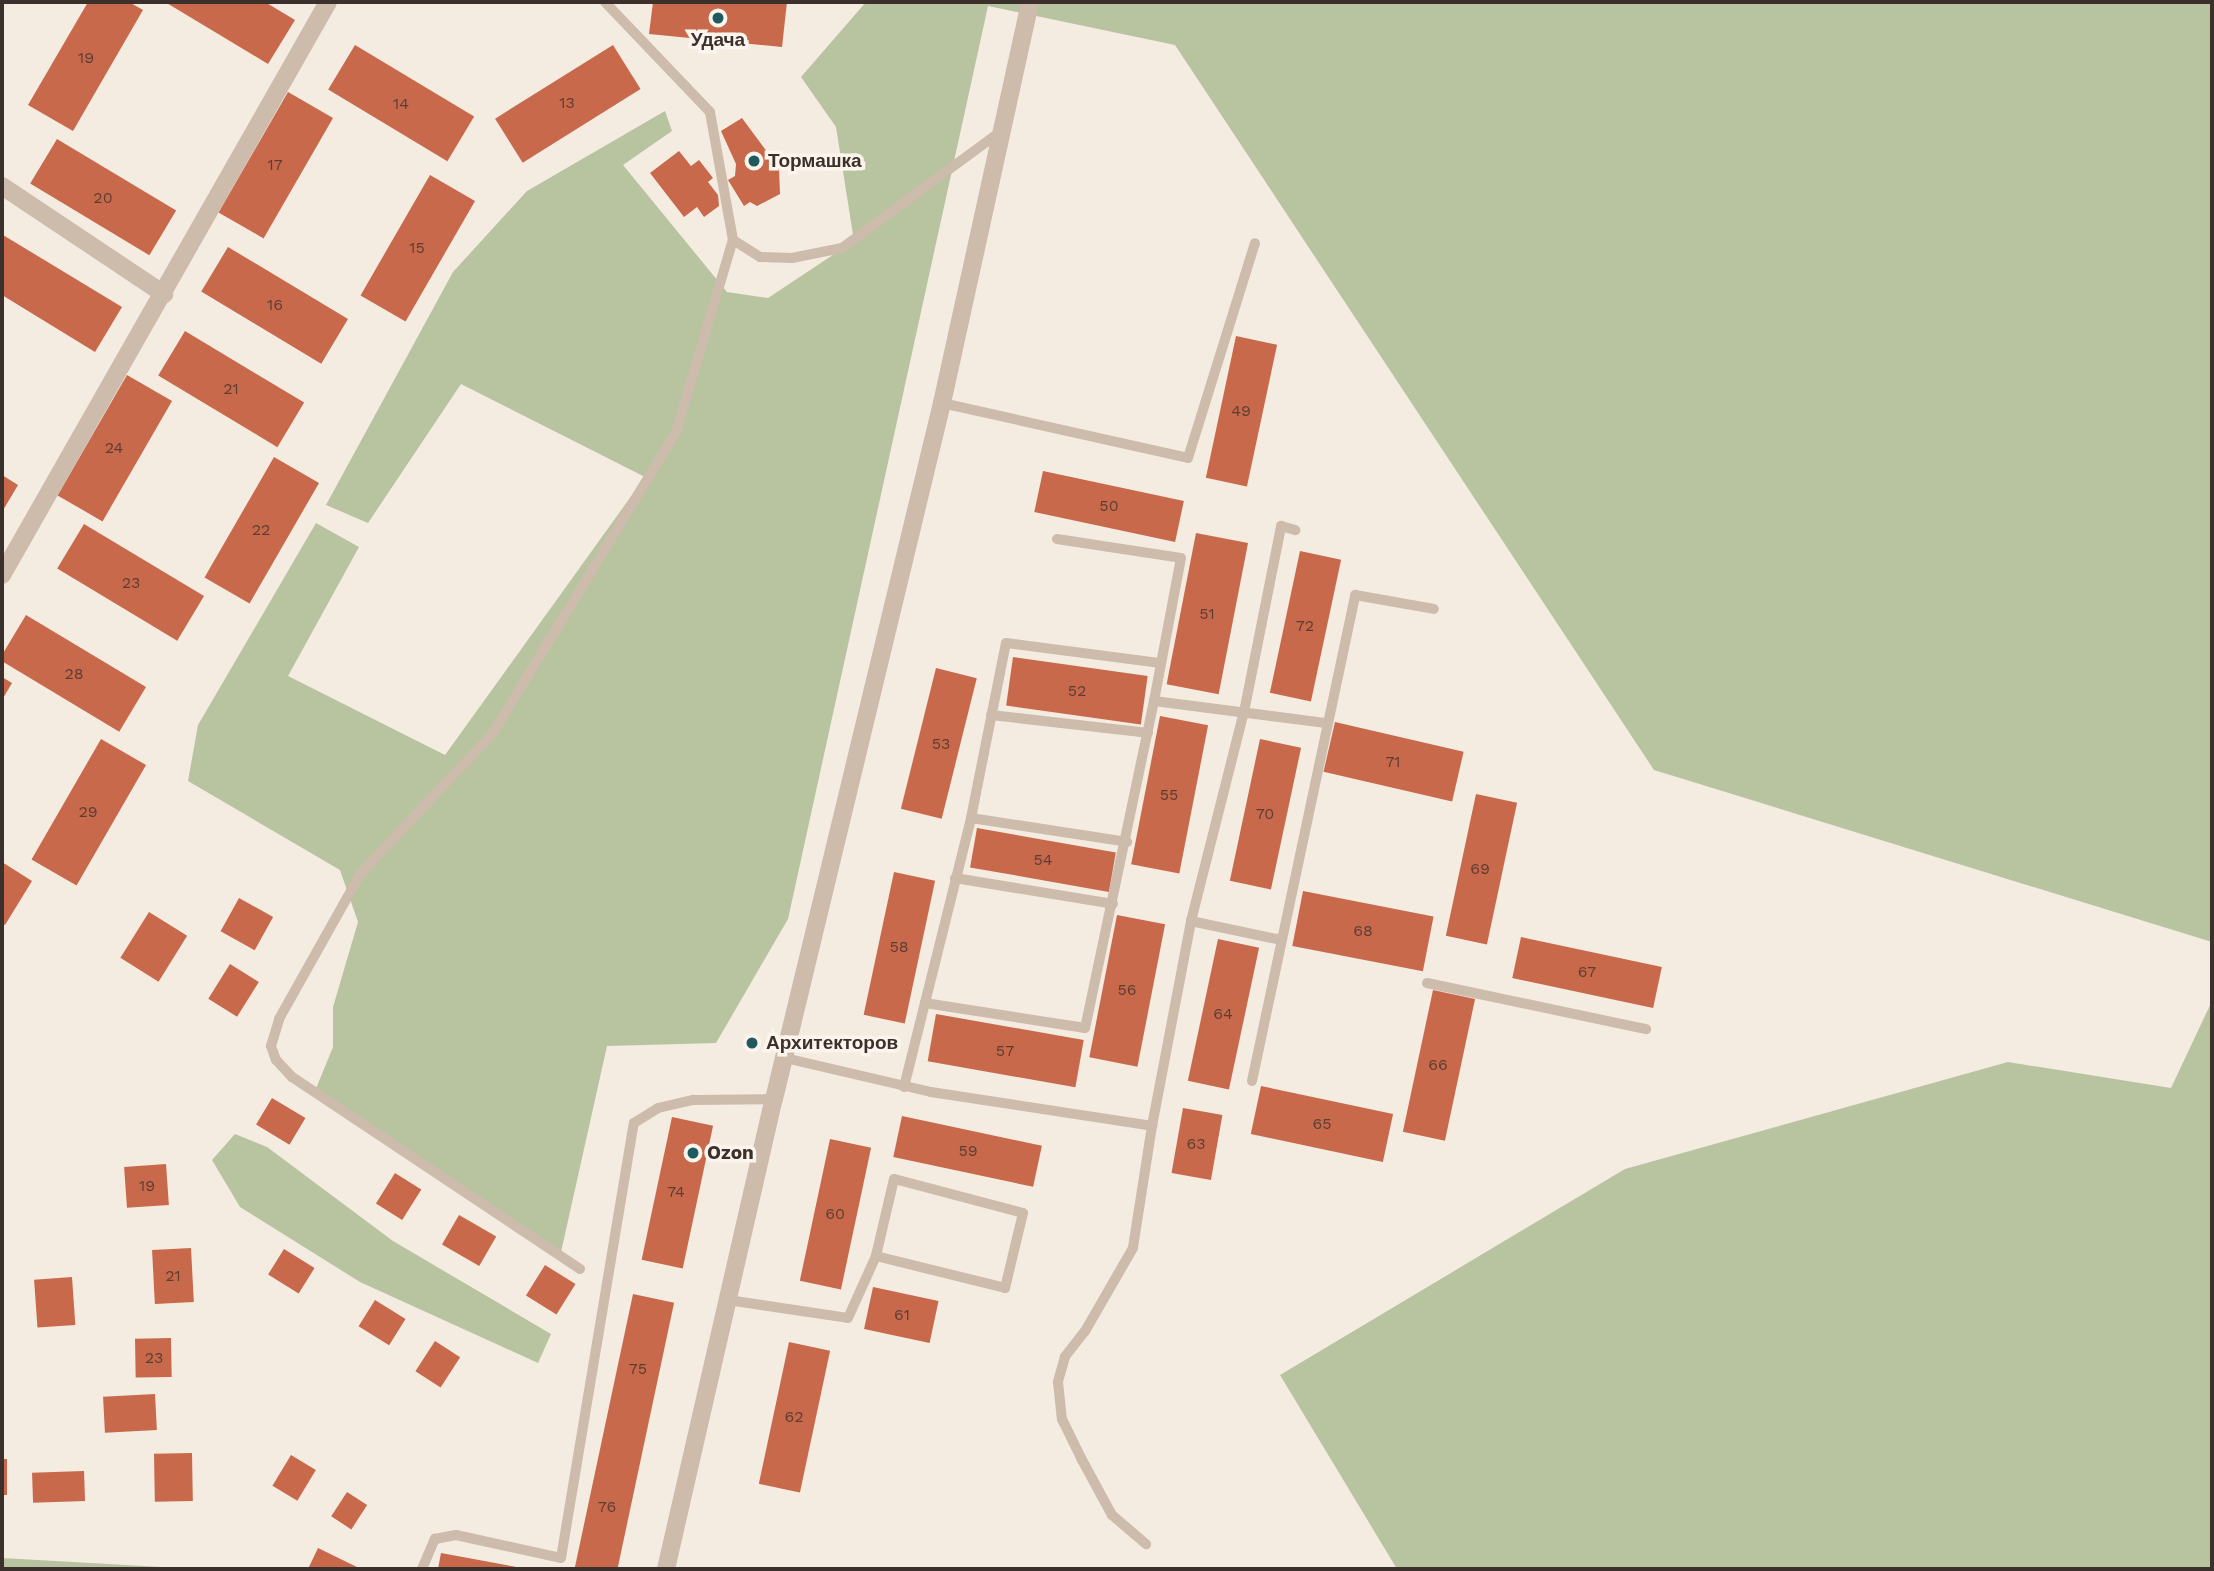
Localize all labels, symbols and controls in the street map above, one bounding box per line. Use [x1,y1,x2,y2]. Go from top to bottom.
marker: Удача [710,10,726,26]
place label: Удача [691,29,745,51]
house number: 19 [78,48,94,68]
house number: 13 [559,93,575,113]
house number: 14 [393,94,409,114]
place label: Тормашка [768,150,862,172]
marker: Тормашка [746,153,762,169]
house number: 17 [267,155,283,175]
house number: 20 [93,188,113,208]
house number: 15 [409,238,425,258]
house number: 16 [267,295,283,315]
house number: 21 [223,379,239,399]
house number: 49 [1231,401,1251,421]
house number: 24 [105,438,123,458]
house number: 50 [1099,496,1119,516]
house number: 22 [252,520,270,540]
house number: 23 [122,573,140,593]
house number: 51 [1199,604,1215,624]
house number: 72 [1296,616,1314,636]
house number: 28 [64,664,84,684]
house number: 52 [1068,681,1086,701]
house number: 53 [932,734,950,754]
house number: 71 [1385,752,1401,772]
house number: 55 [1160,785,1178,805]
house number: 29 [78,802,98,822]
house number: 70 [1256,804,1274,824]
house number: 54 [1033,850,1053,870]
house number: 69 [1470,859,1490,879]
house number: 68 [1353,921,1373,941]
house number: 58 [889,937,909,957]
house number: 67 [1578,962,1596,982]
house number: 56 [1117,980,1137,1000]
house number: 64 [1213,1004,1233,1024]
place label: Архитекторов [766,1032,898,1054]
marker: Архитекторов [744,1035,760,1051]
house number: 57 [996,1041,1014,1061]
house number: 66 [1428,1055,1448,1075]
house number: 65 [1312,1114,1332,1134]
house number: 63 [1186,1134,1206,1154]
house number: 59 [958,1141,978,1161]
place label: Ozon [707,1142,754,1164]
marker: Ozon [685,1145,701,1161]
house number: 19 [139,1176,155,1196]
house number: 74 [667,1182,685,1202]
house number: 60 [825,1204,845,1224]
house number: 21 [165,1266,181,1286]
house number: 61 [894,1305,910,1325]
house number: 23 [145,1348,163,1368]
house number: 75 [629,1359,647,1379]
house number: 62 [784,1407,804,1427]
house number: 76 [598,1497,616,1517]

